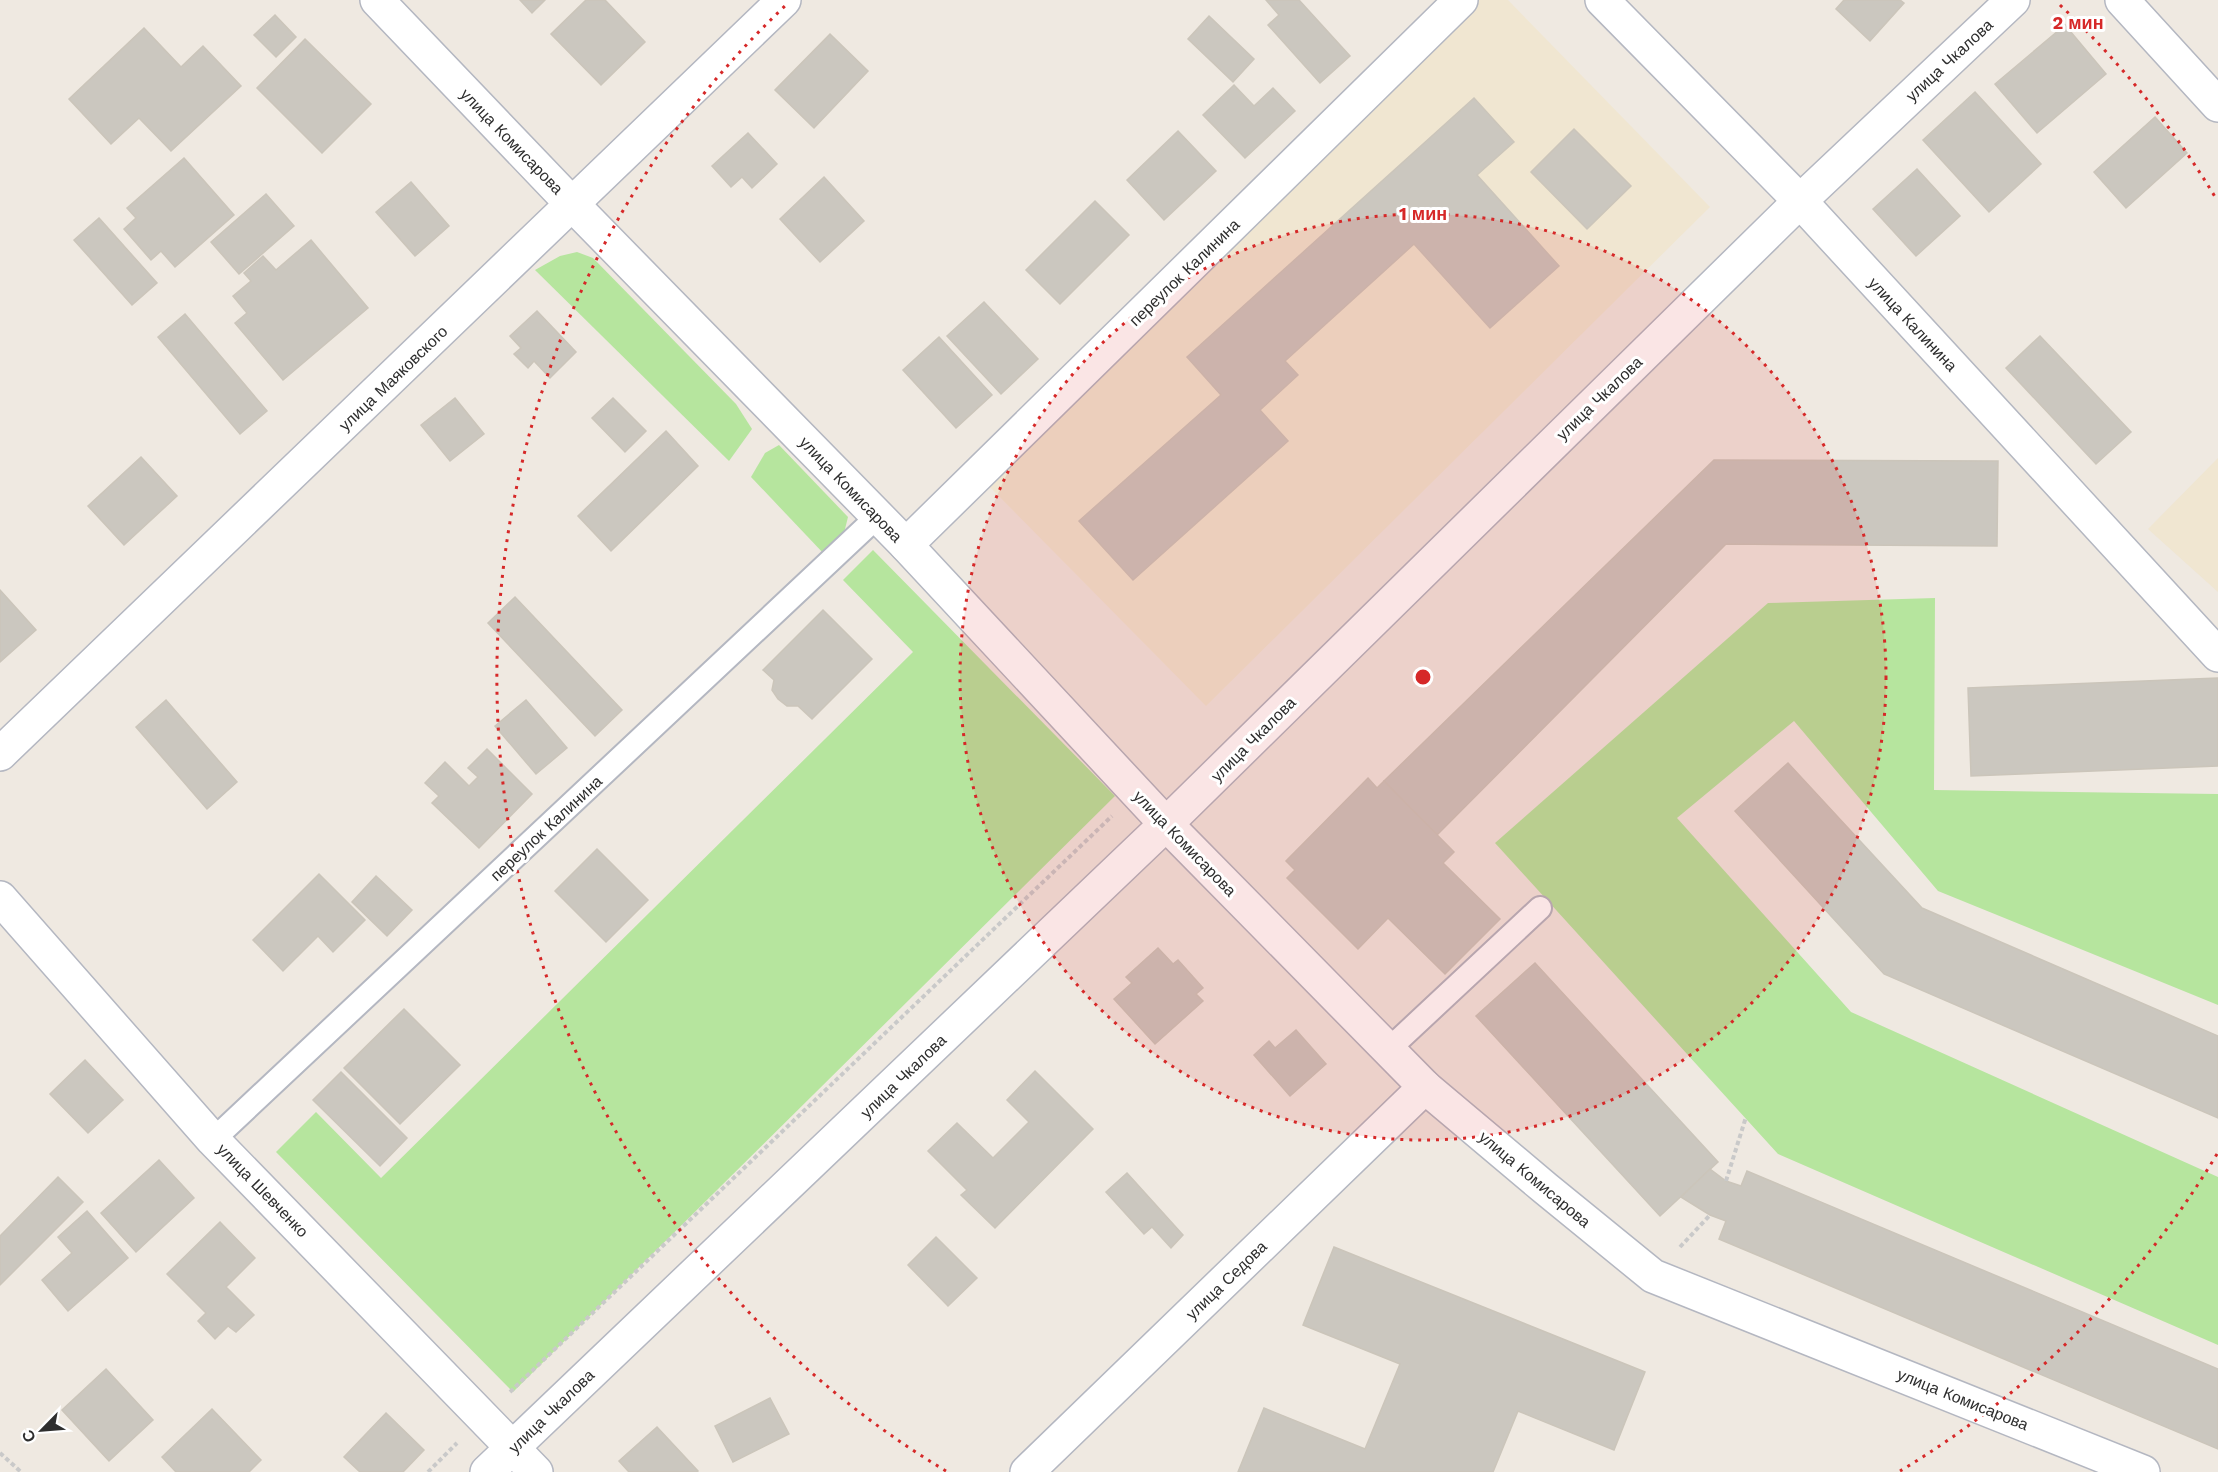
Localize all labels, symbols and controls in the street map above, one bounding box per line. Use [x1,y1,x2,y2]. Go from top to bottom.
text: 2 мин [2052,12,2104,33]
street label: улица Чкалова [1902,15,1997,106]
street label: улица Комисарова [456,85,567,198]
text: 1 мин [1399,203,1447,224]
street label: переулок Калинина [1125,215,1243,330]
street label: улица Калинина [1864,273,1961,375]
street label: улица Маяковского [335,322,452,435]
street label: улица Чкалова [1552,353,1646,444]
street label: улица Комисарова [795,433,906,546]
centre of rings [1413,667,1433,687]
street label: улица Чкалова [1207,693,1300,786]
street label: переулок Калинина [487,772,606,885]
street label: улица Комисарова [1129,787,1240,900]
street label: улица Чкалова [856,1031,950,1122]
street label: улица Комисарова [1475,1127,1594,1232]
street label: улица Шевченко [213,1140,312,1241]
street label: улица Седова [1182,1237,1271,1324]
street label: улица Комисарова [1895,1365,2031,1434]
street label: улица Чкалова [504,1366,598,1457]
north arrow [12,1400,72,1460]
text: С [18,1426,40,1445]

